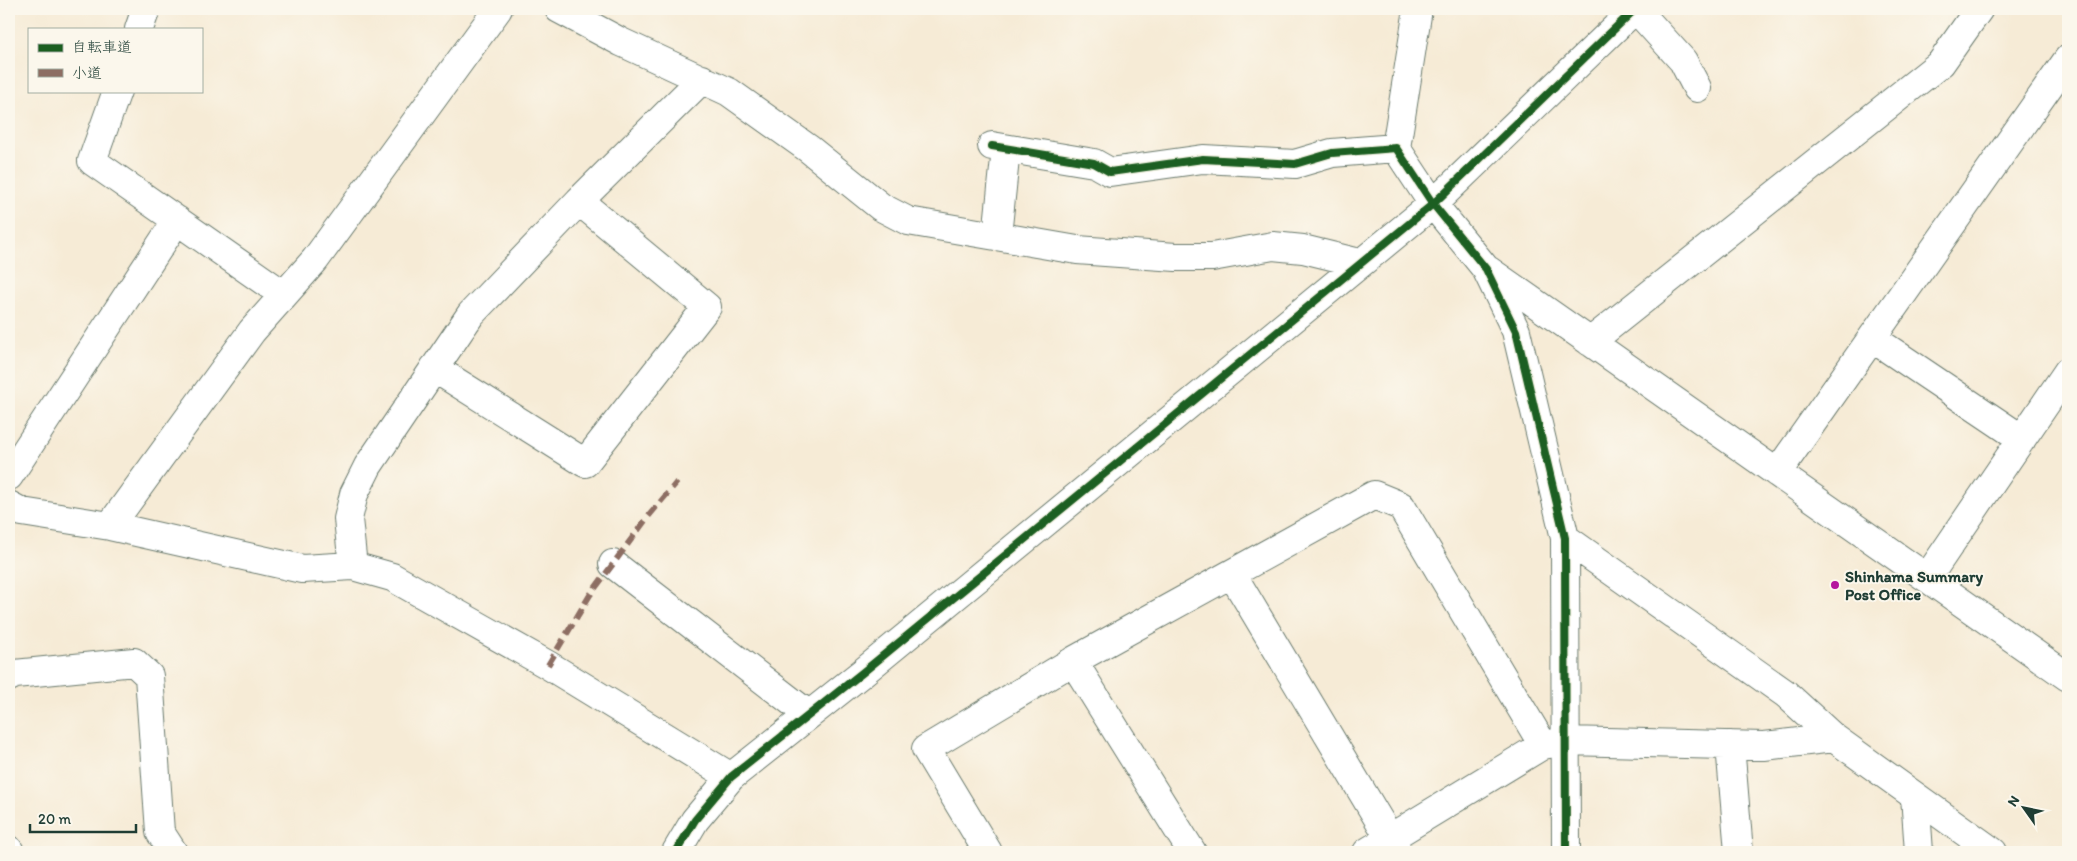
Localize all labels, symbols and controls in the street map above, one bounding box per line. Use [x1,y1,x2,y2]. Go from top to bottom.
legend [28,28,202,92]
text: 自転車道 [72,38,132,56]
text: 小道 [72,64,102,82]
place label: Shinhama Summary Post Office [1845,567,1983,604]
marker: Shinhama Summary Post Office [1829,579,1841,591]
north arrow [2000,784,2050,834]
text: N [2004,793,2023,810]
scale bar [30,801,136,833]
text: 20 m [38,810,72,828]

